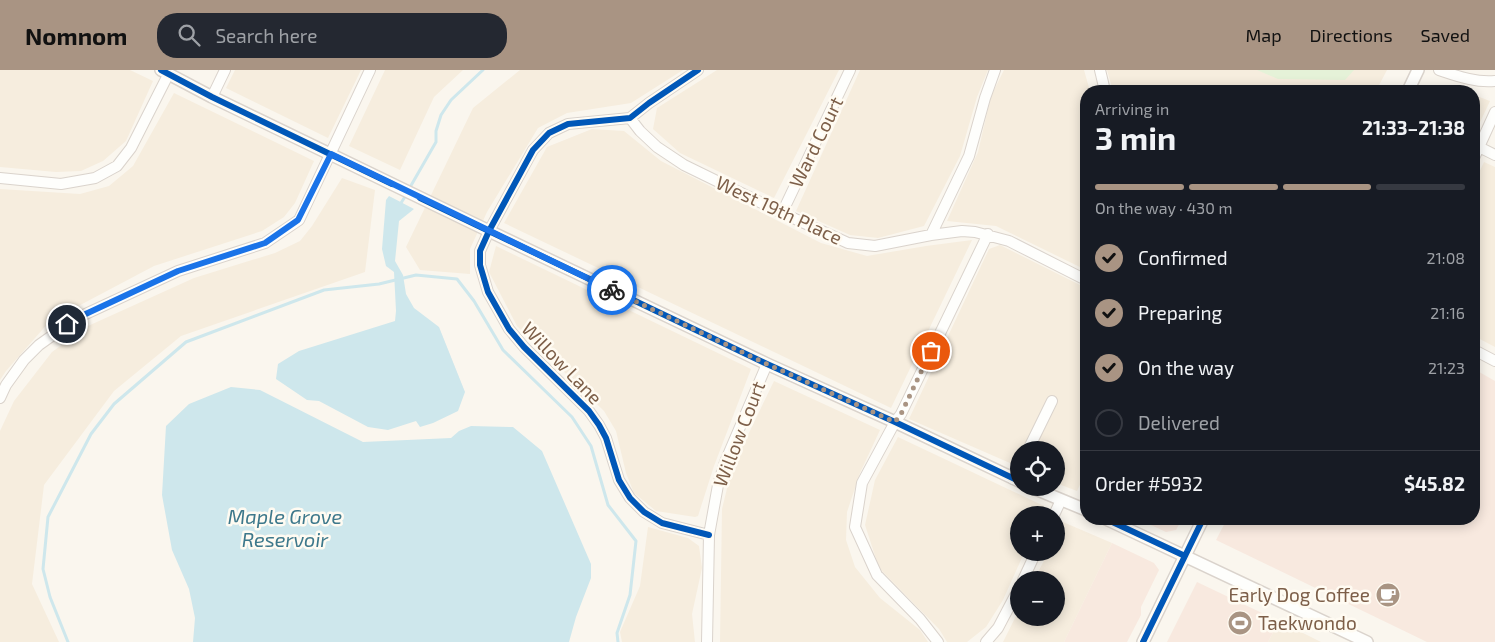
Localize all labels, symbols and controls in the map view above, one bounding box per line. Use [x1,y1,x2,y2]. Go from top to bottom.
search box [157,13,507,58]
text: Nomnom [25,21,127,50]
icon: search [175,21,203,49]
text: Search here [215,24,317,47]
text: Map [1245,24,1282,46]
text: Directions [1310,24,1393,46]
text: Saved [1421,24,1470,46]
street label: Ward Court [784,93,847,191]
text: Arriving in [1095,99,1169,118]
text: 21:33–21:38 [1362,116,1465,139]
text: 3 min [1095,118,1176,156]
street label: West 19th Place [712,170,846,249]
text: On the way · 430 m [1095,198,1232,217]
icon: check [1095,244,1123,272]
text: Confirmed [1138,246,1228,269]
text: 21:08 [1427,248,1465,267]
courier [587,265,637,315]
icon: bike [598,276,626,304]
icon: check [1095,299,1123,327]
text: Preparing [1138,301,1222,324]
pin [46,303,88,345]
text: 21:16 [1430,303,1465,322]
icon: home [53,310,81,338]
street label: Willow Lane [517,317,607,409]
pin [910,330,952,372]
icon: bag [917,337,945,365]
icon: check [1095,354,1123,382]
text: On the way [1138,356,1234,379]
text: 21:23 [1428,358,1465,377]
street label: Willow Court [708,378,769,490]
text: Delivered [1138,411,1220,434]
map controls [1010,441,1065,626]
button: locate [1010,441,1065,496]
text: Order #5932 [1095,472,1203,495]
text: $45.82 [1404,472,1465,495]
water label: Maple Grove Reservoir [228,504,342,551]
button: + [1010,506,1065,561]
button: − [1010,571,1065,626]
cafe icon: Early Dog Coffee [1375,582,1401,608]
place label: Early Dog Coffee [1229,583,1370,606]
sports icon: Taekwondo [1227,610,1253,636]
place label: Taekwondo [1258,611,1357,634]

